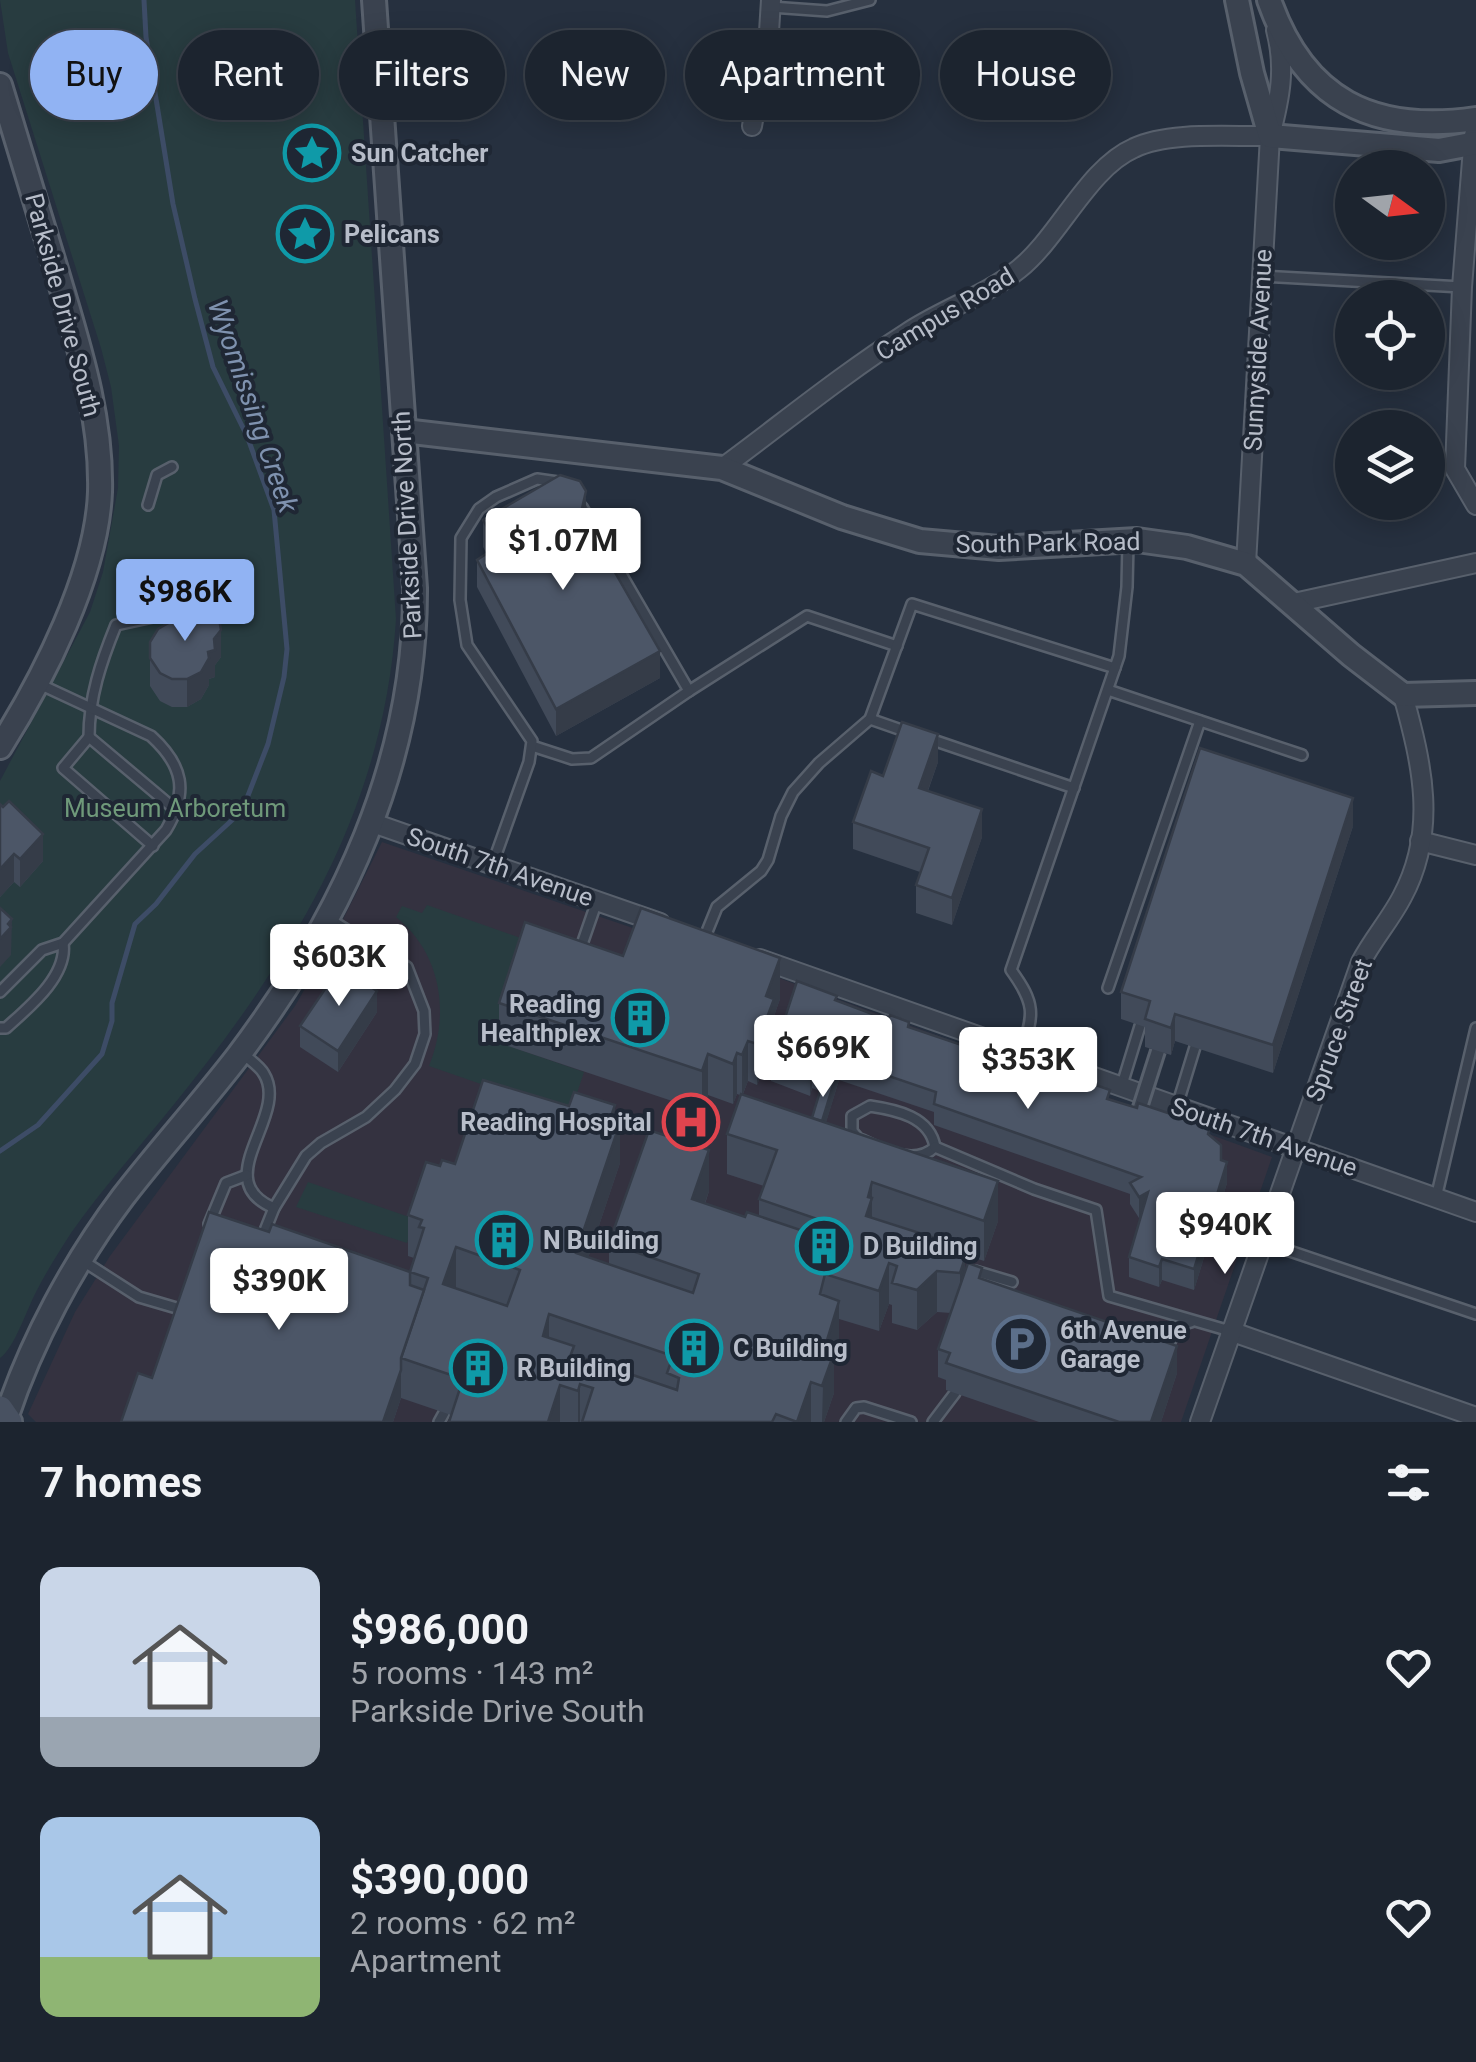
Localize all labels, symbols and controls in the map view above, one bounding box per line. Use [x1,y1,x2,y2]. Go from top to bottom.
chip: Buy [30,30,158,120]
chip: Rent [178,30,319,120]
chip: Filters [339,30,505,120]
chip: New [525,30,665,120]
chip: Apartment [685,30,920,120]
chip: House [940,30,1111,120]
place icon: Sun Catcher [282,123,342,183]
place label: Sun Catcher [351,139,489,168]
north arrow [1335,150,1445,260]
map controls [1335,150,1445,520]
street label: Parkside Drive South [19,190,107,420]
place icon: Pelicans [275,204,335,264]
place label: Pelicans [344,220,440,249]
street label: Sunnyside Avenue [1238,248,1278,452]
street label: Campus Road [871,261,1019,367]
button: locate [1335,280,1445,390]
water label: Wyomissing Creek [201,295,305,518]
street label: Parkside Drive North [387,410,427,640]
button: layers [1335,410,1445,520]
pin: $1.07M [482,508,644,593]
text: $1.07M [508,521,618,559]
street label: South Park Road [955,527,1141,559]
pin: $986K [115,559,255,644]
text: $986K [138,572,232,610]
park label: Museum Arboretum [64,794,286,823]
street label: South 7th Avenue [403,822,597,912]
pin: $603K [269,924,409,1009]
text: $603K [292,937,386,975]
street label: Spruce Street [1300,955,1378,1105]
building icon: Reading Healthplex [610,988,670,1048]
place label: Reading Healthplex [480,990,601,1048]
pin: $669K [753,1015,893,1100]
pin: $353K [958,1027,1098,1112]
text: $669K [776,1028,870,1066]
text: $353K [981,1040,1075,1078]
hospital icon: Reading Hospital [661,1092,721,1152]
street label: South 7th Avenue [1167,1092,1361,1182]
place label: Reading Hospital [460,1108,652,1137]
pin: $940K [1155,1192,1295,1277]
text: $940K [1178,1205,1272,1243]
building icon: N Building [474,1210,534,1270]
building icon: D Building [794,1216,854,1276]
place label: N Building [543,1226,659,1255]
place label: D Building [863,1232,978,1261]
pin: $390K [209,1248,349,1333]
text: $390K [232,1261,326,1299]
parking icon: 6th Avenue Garage [991,1314,1051,1374]
place label: 6th Avenue Garage [1060,1316,1187,1374]
building icon: C Building [664,1318,724,1378]
place label: C Building [733,1334,848,1363]
building icon: R Building [448,1338,508,1398]
place label: R Building [517,1354,631,1383]
icon: filters [1381,1455,1436,1510]
text: 7 homes [40,1458,202,1507]
text: $986,000 [350,1605,529,1654]
icon: home [120,1607,240,1727]
icon: heart [1381,1640,1436,1695]
text: 5 rooms · 143 m² [350,1654,593,1692]
text: Parkside Drive South [350,1692,645,1730]
text: $390,000 [350,1855,529,1904]
icon: home [120,1857,240,1977]
icon: heart [1381,1890,1436,1945]
text: 2 rooms · 62 m² [350,1904,575,1942]
text: Apartment [350,1942,502,1980]

